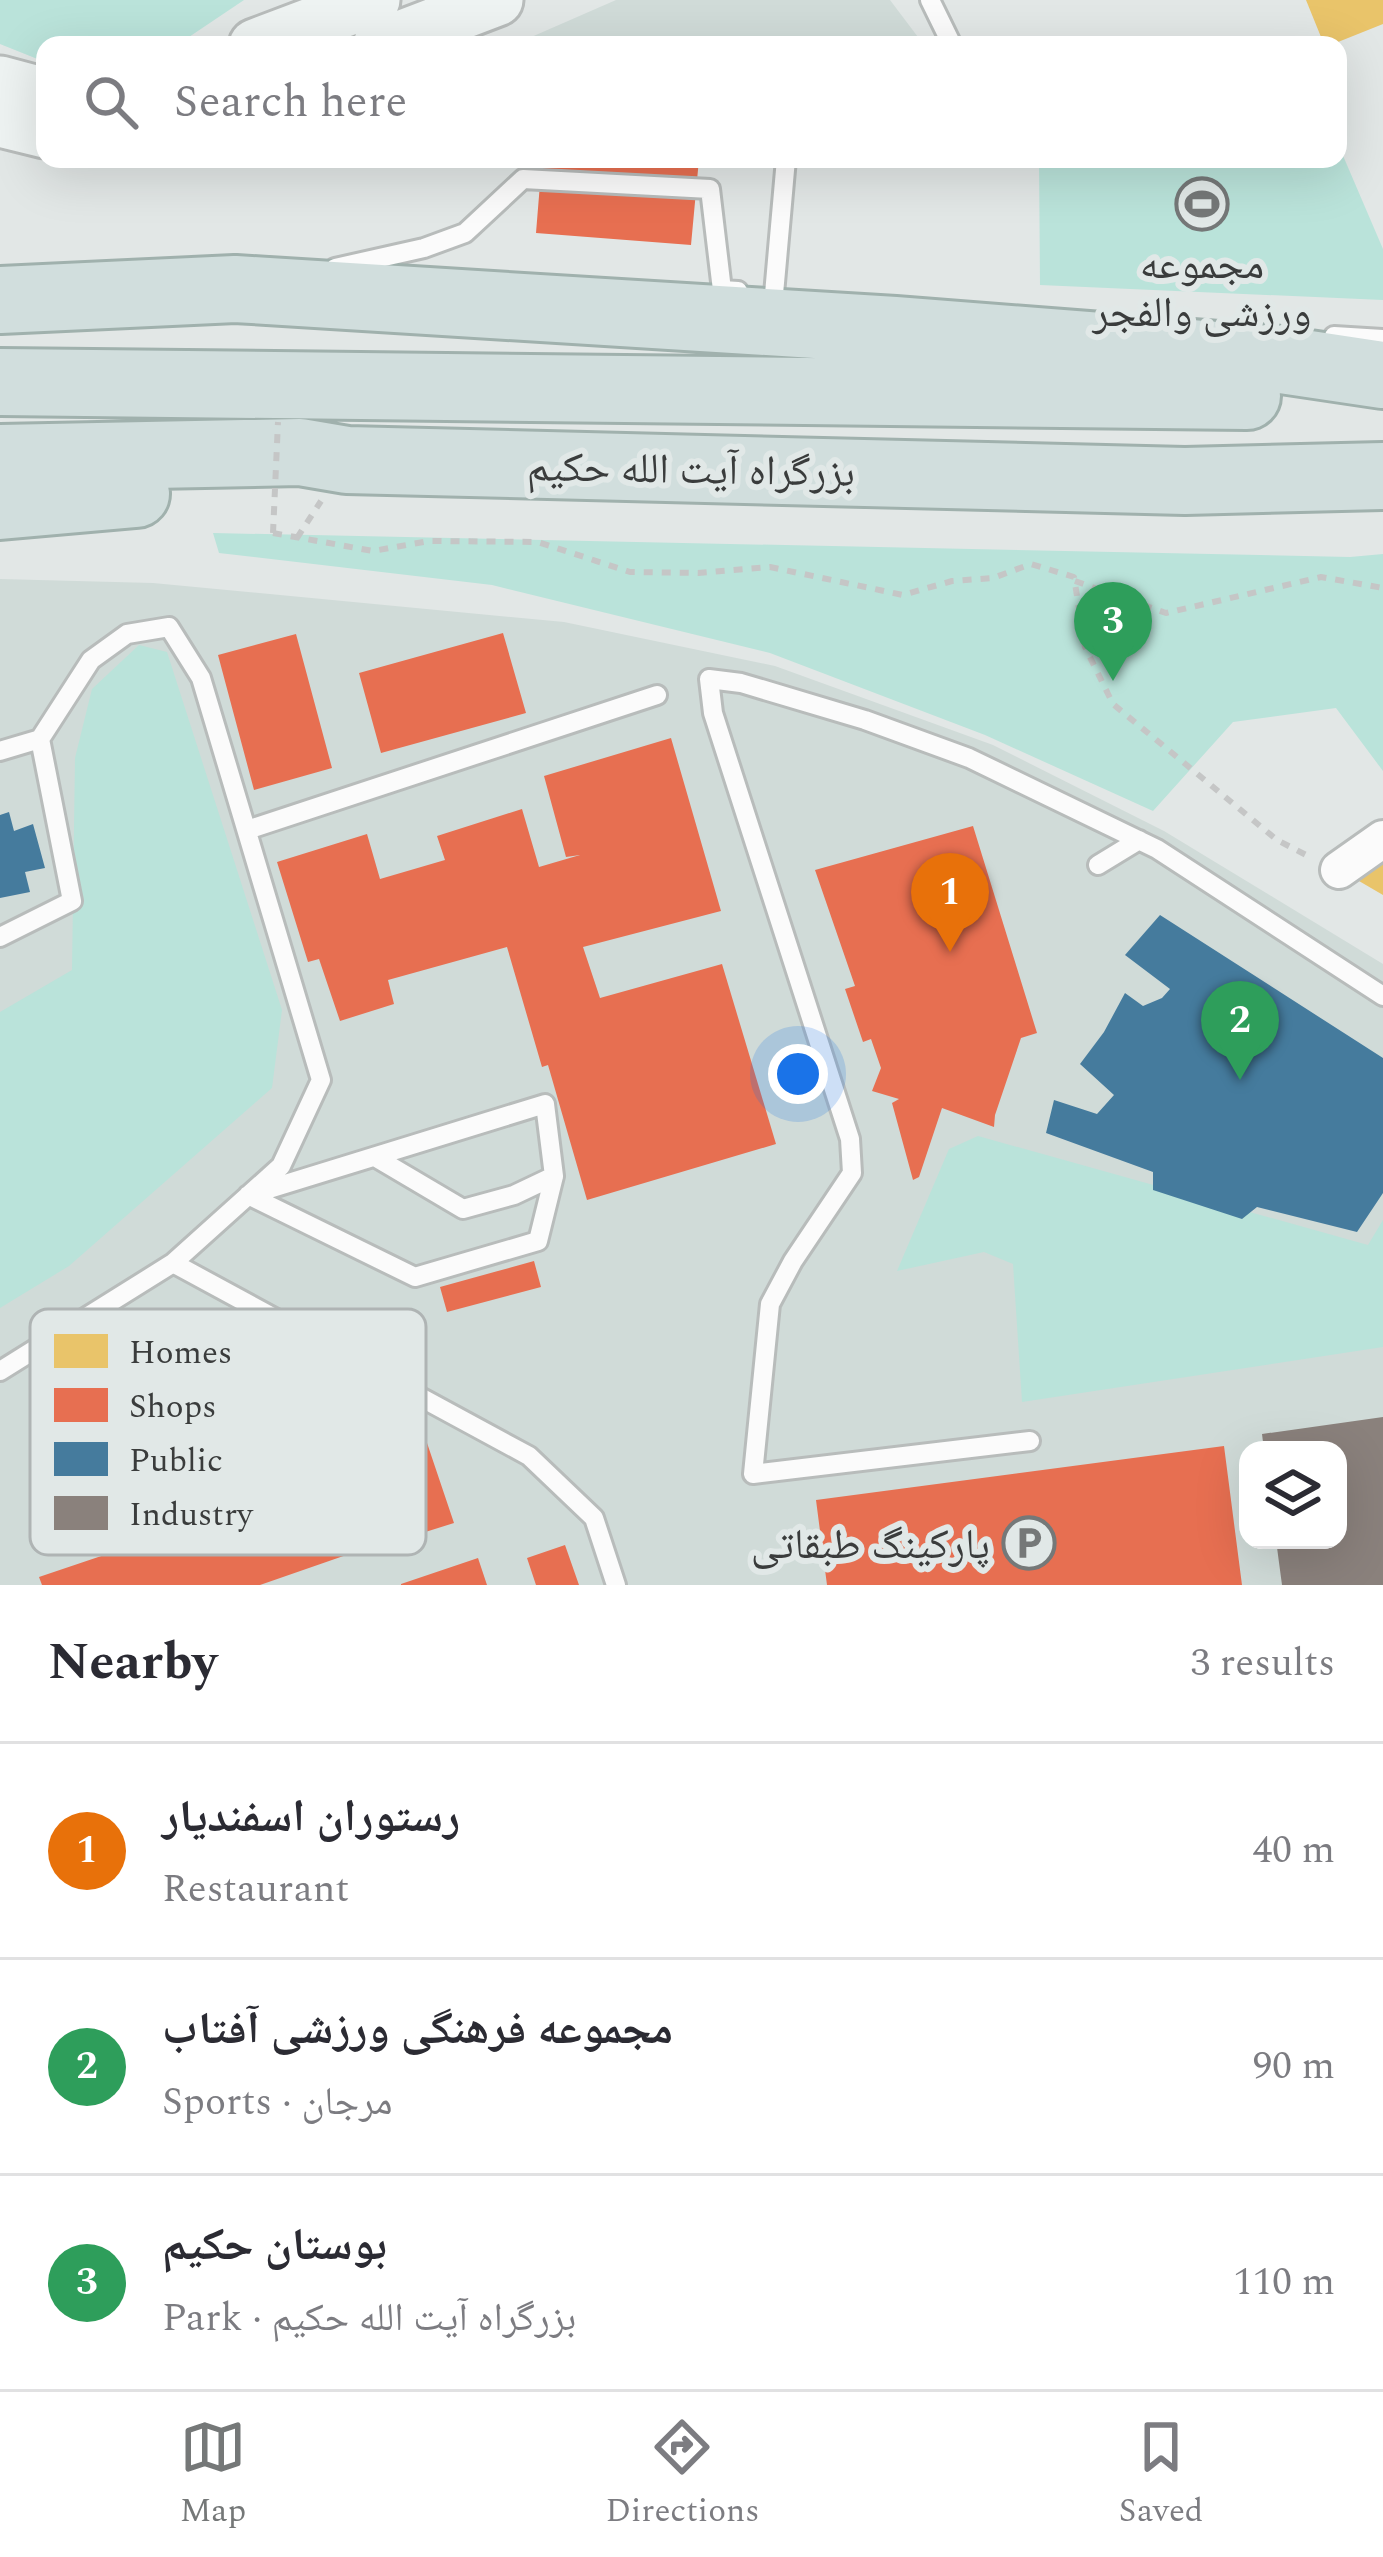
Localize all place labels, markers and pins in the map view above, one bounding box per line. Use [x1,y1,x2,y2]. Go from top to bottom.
sports icon: مجموعه ورزشی والفجر [1174,176,1230,232]
place label: مجموعه ورزشی والفجر [1092,234,1311,345]
pin: 3 [1074,582,1152,681]
pin: 1 [911,853,989,952]
pin: 2 [1201,981,1279,1080]
place label: پارکینگ طبقاتی [751,1514,990,1577]
parking icon: پارکینگ طبقاتی [1001,1515,1057,1571]

